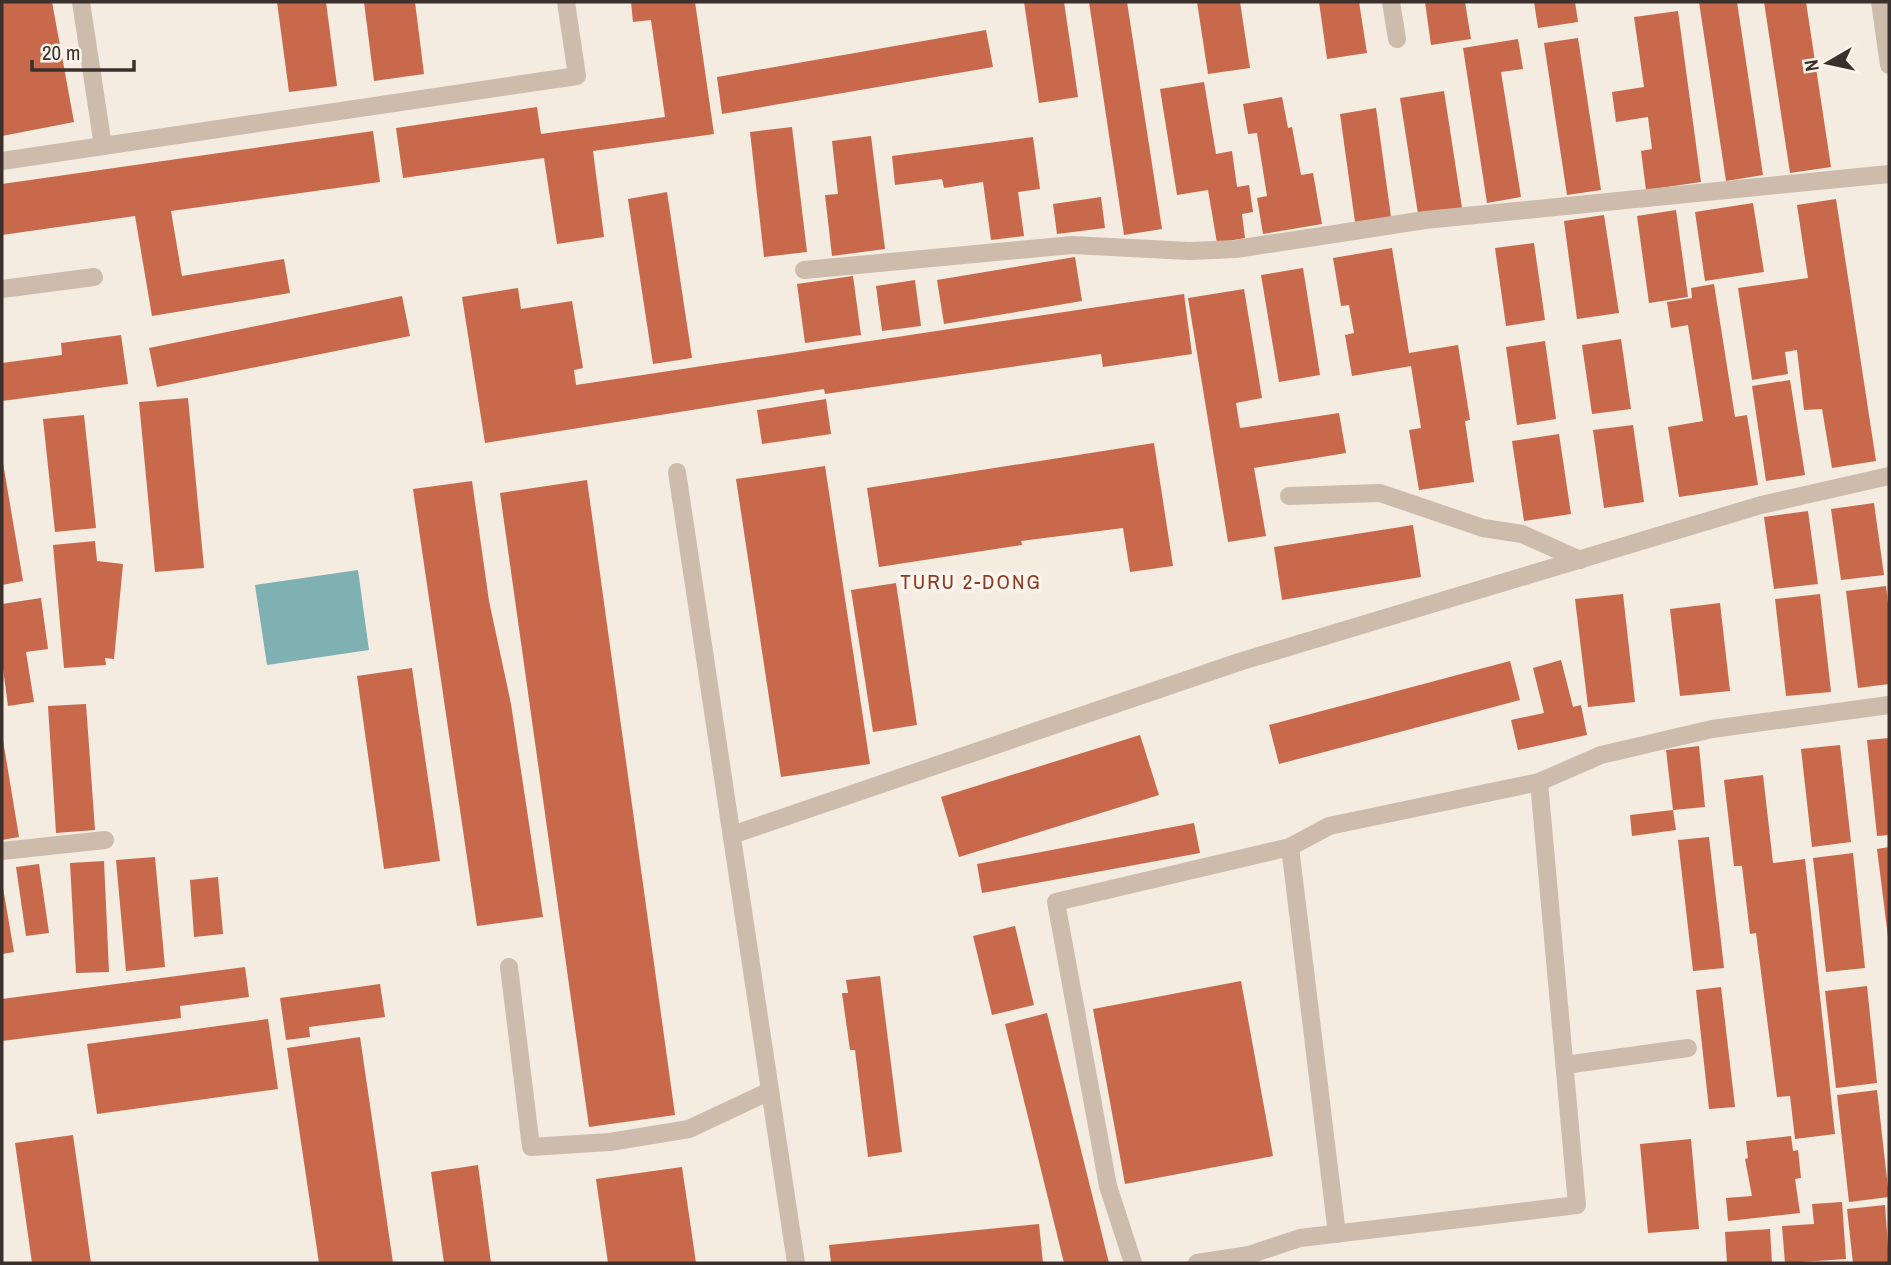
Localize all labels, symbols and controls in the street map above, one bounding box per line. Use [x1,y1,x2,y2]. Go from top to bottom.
scale bar [32,28,133,72]
north arrow [1793,28,1863,98]
text: 20 m [42,38,80,67]
text: N [1797,58,1825,73]
district label: TURU 2-DONG [900,567,1042,596]

